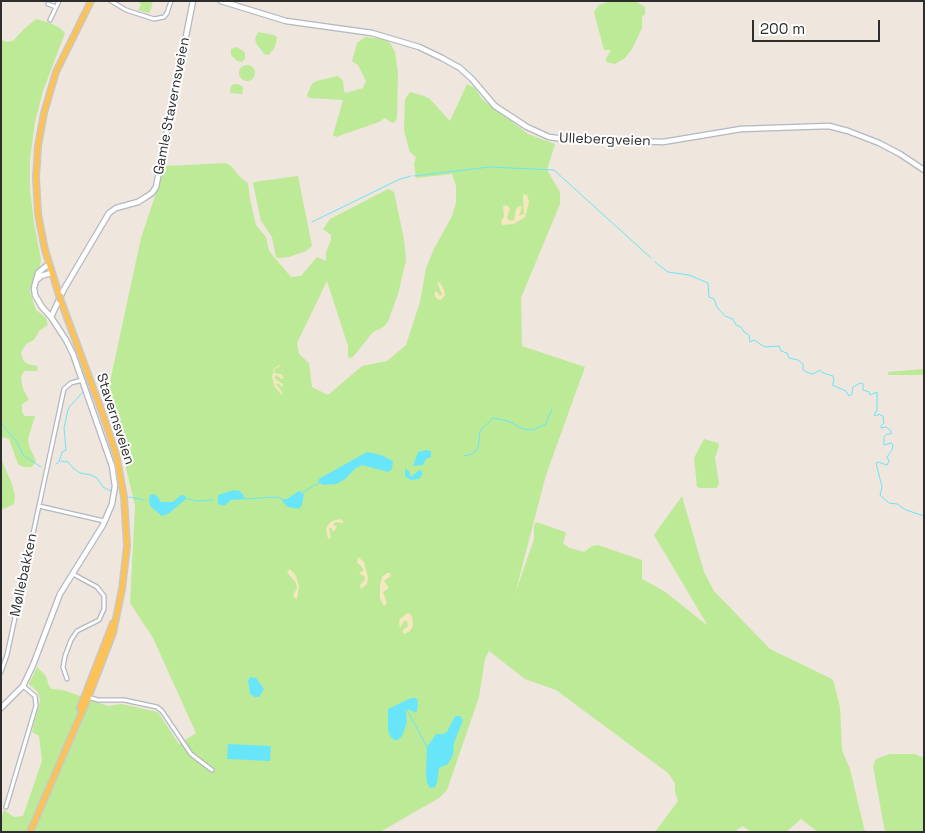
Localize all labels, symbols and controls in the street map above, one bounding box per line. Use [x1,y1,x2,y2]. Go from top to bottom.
scale bar [755,10,882,42]
text: 200 m [760,19,805,38]
street label: Gamle Stavernsveien [150,36,194,176]
street label: Ullebergveien [559,130,651,150]
street label: Stavernsveien [92,371,138,467]
street label: Møllebakken [7,532,41,618]

